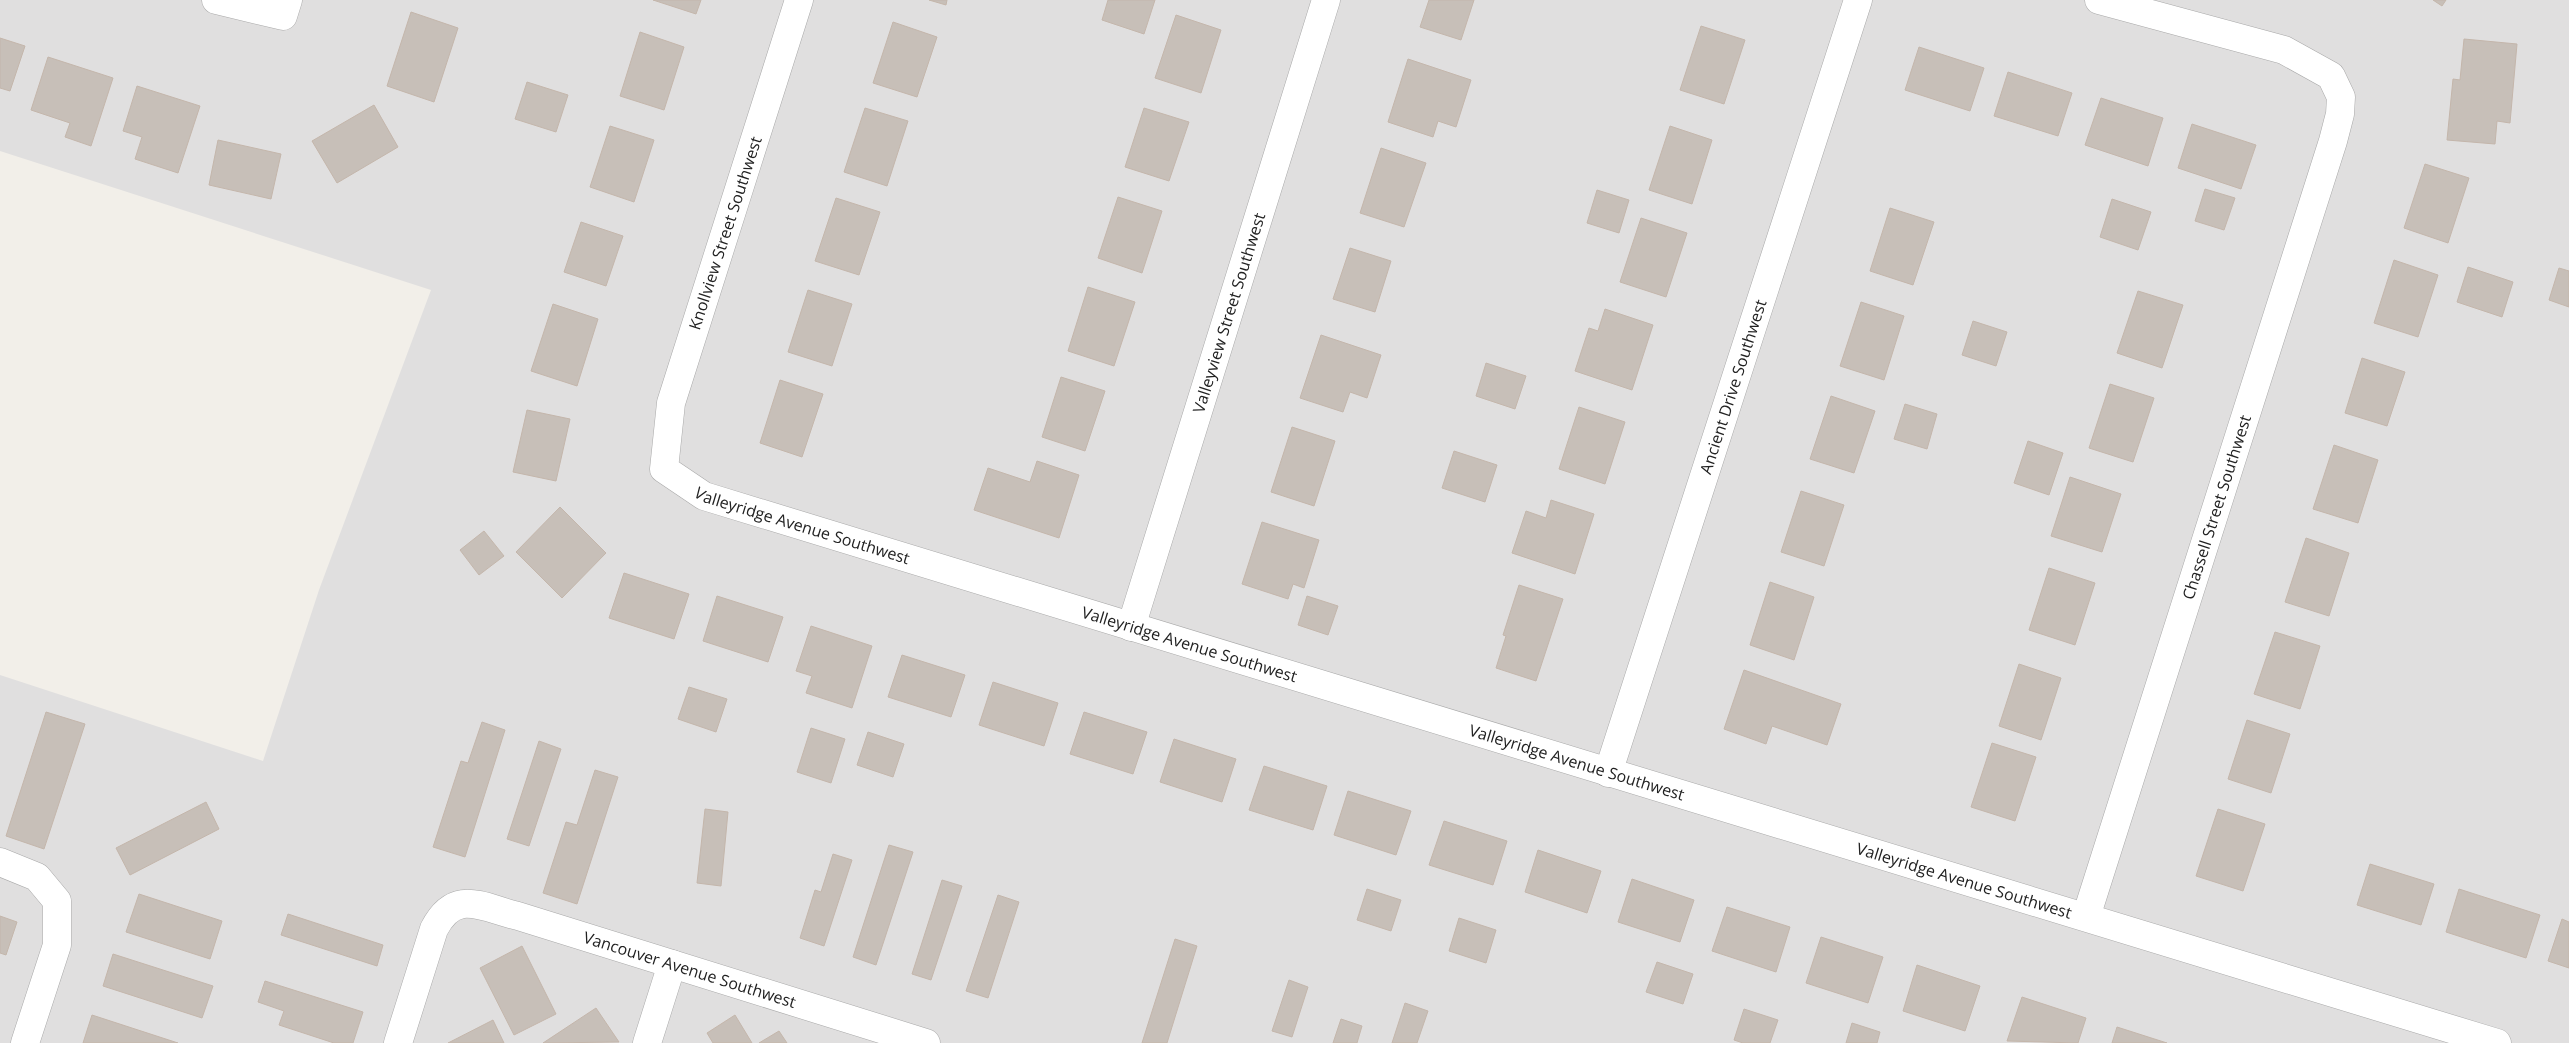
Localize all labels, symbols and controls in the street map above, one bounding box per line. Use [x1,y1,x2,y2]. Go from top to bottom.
street label: Knollview Street Southwest [683,133,767,333]
street label: Valleyview Street Southwest [1187,210,1270,416]
street label: Ancient Drive Southwest [1694,296,1772,477]
street label: Chassell Street Southwest [2177,412,2256,602]
street label: Valleyridge Avenue Southwest [690,482,913,569]
street label: Valleyridge Avenue Southwest [1079,601,1300,687]
street label: Valleyridge Avenue Southwest [1466,719,1687,806]
street label: Valleyridge Avenue Southwest [1854,837,2075,924]
street label: Vancouver Avenue Southwest [581,926,799,1013]

